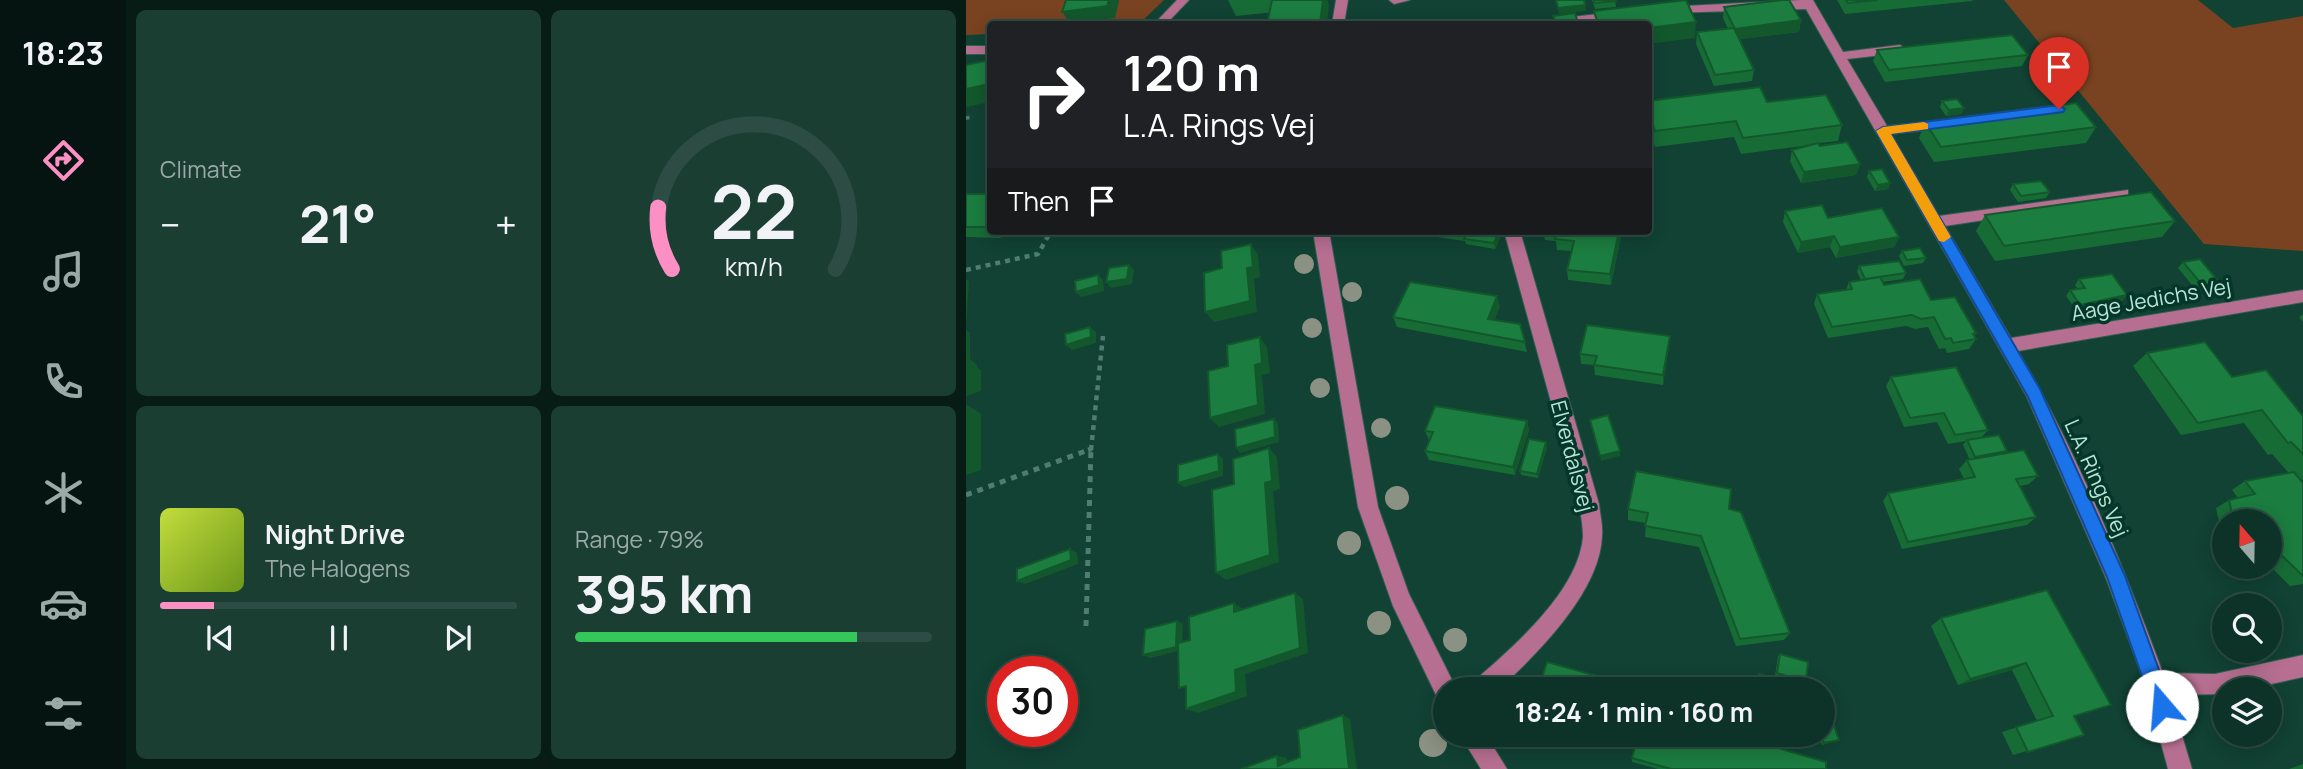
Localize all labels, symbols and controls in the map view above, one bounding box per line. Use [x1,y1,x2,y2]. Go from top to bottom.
text: 18:23 [22,31,104,75]
pin [2029,37,2089,109]
text: 120 m [1123,39,1260,106]
icon: arrive [2040,48,2078,86]
icon: right [1008,49,1099,140]
text: L.A. Rings Vej [1123,103,1315,147]
icon: directions [39,136,88,185]
text: Climate [160,153,242,185]
text: 22 [710,161,797,261]
icon: arrive [1083,182,1121,220]
text: Then [1008,183,1069,219]
text: 21° [299,188,376,259]
text: − [160,198,181,250]
text: + [495,198,517,250]
icon: music [39,247,88,296]
text: km/h [724,249,783,284]
street label: Aage Jedichs Vej [2069,271,2233,327]
icon: phone [39,357,88,406]
street label: Elverdalsvej [1545,397,1601,515]
street label: L.A. Rings Vej [2059,415,2135,541]
icon: climate [39,468,88,517]
north arrow [2212,509,2282,579]
map controls [2212,509,2282,747]
text: Night Drive [265,516,405,552]
text: Range · 79% [575,523,704,555]
text: The Halogens [265,552,410,584]
text: 395 km [575,558,753,629]
icon: car [39,579,88,628]
button: search [2212,593,2282,663]
icon: previous [201,619,239,657]
icon: pause [320,619,358,657]
icon: next [439,619,477,657]
speed limit sign: 30 [987,656,1078,747]
position arrow [2125,669,2199,743]
button: layers [2212,677,2282,747]
icon: filters [39,689,88,738]
text: 18:24 · 1 min · 160 m [1515,694,1753,730]

